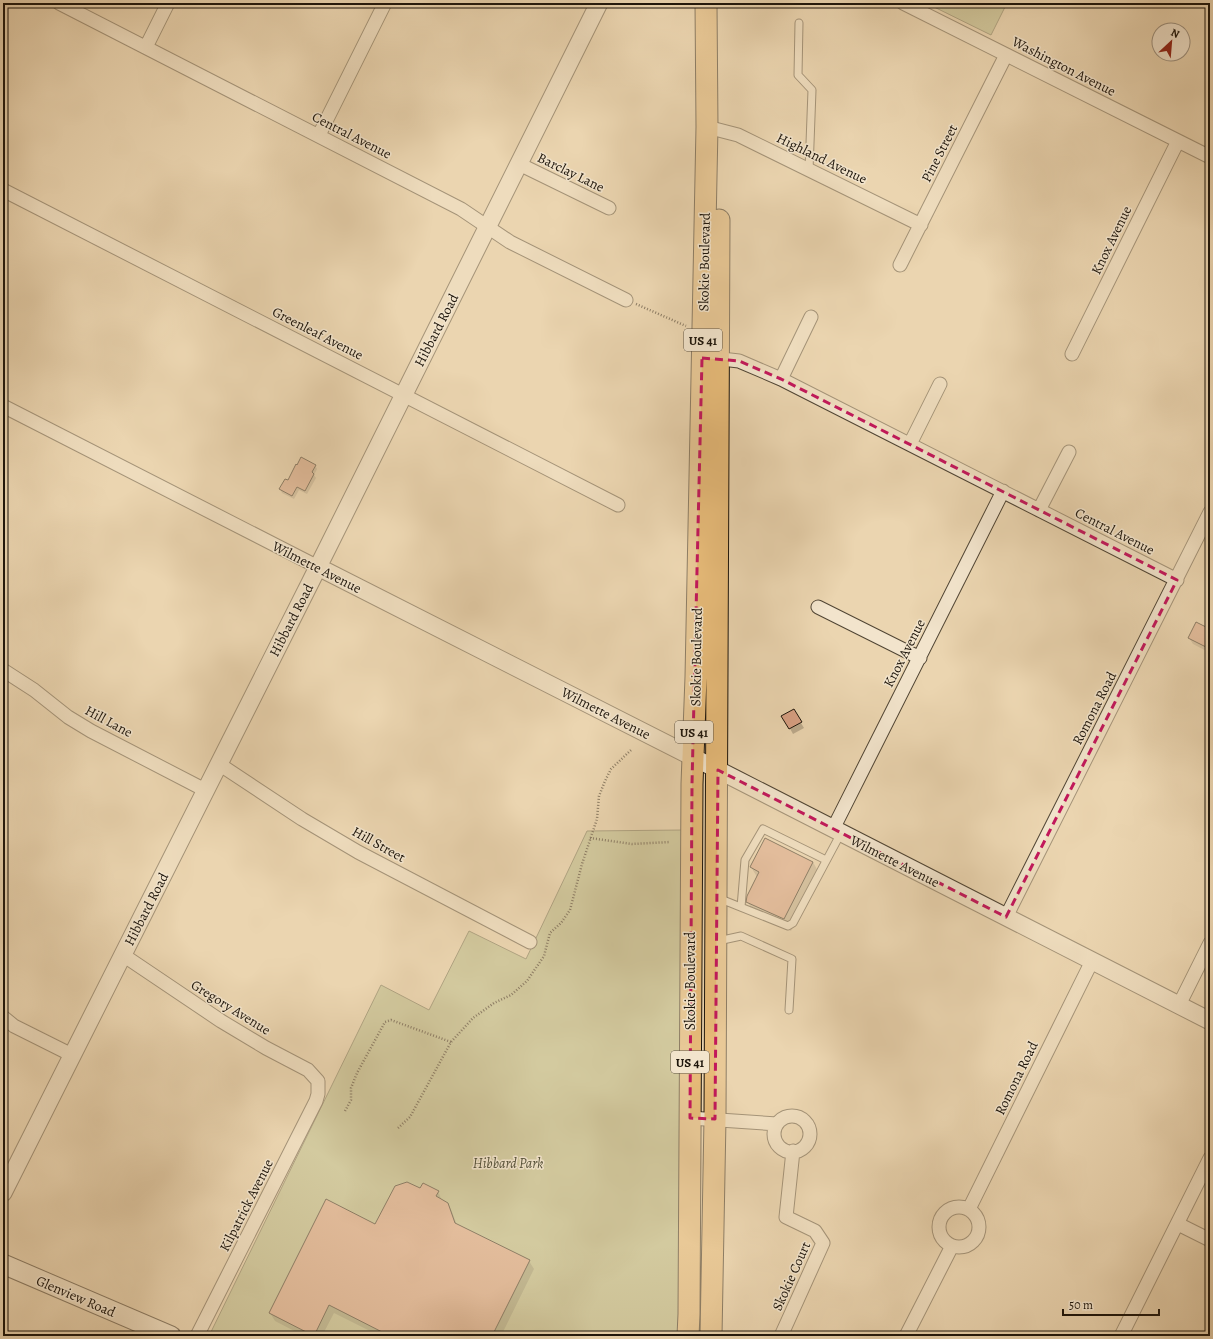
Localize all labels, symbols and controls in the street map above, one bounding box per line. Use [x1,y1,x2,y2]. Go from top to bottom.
north arrow [1151,22,1191,62]
text: N [1168,25,1182,42]
street label: Washington Avenue [1008,32,1119,101]
street label: Central Avenue [309,107,395,164]
street label: Pine Street [917,121,962,185]
street label: Highland Avenue [773,128,870,189]
street label: Barclay Lane [534,148,607,197]
street label: Knox Avenue [1087,203,1136,278]
street label: Skokie Boulevard [694,212,715,311]
street label: Hibbard Road [410,290,463,370]
street label: Greenleaf Avenue [269,302,367,365]
road number: US 41 [684,329,722,351]
street label: Central Avenue [1072,503,1158,560]
street label: Wilmette Avenue [268,536,365,598]
street label: Hibbard Road [265,580,318,660]
street label: Skokie Boulevard [686,607,707,706]
street label: Knox Avenue [879,616,930,691]
street label: Romona Road [1068,668,1121,748]
street label: Wilmette Avenue [557,682,654,744]
street label: Hill Lane [82,701,136,742]
road number: US 41 [675,721,713,743]
street label: Hill Street [349,822,409,867]
street label: Wilmette Avenue [846,830,943,892]
street label: Hibbard Road [120,869,173,949]
street label: Skokie Boulevard [681,931,700,1030]
street label: Gregory Avenue [187,975,274,1040]
street label: Romona Road [990,1038,1043,1118]
road number: US 41 [671,1051,709,1073]
park label: Hibbard Park [473,1154,543,1173]
street label: Kilpatrick Avenue [215,1156,278,1255]
street label: Skokie Court [768,1238,815,1314]
street label: Glenview Road [33,1271,119,1322]
scale bar [1063,1291,1159,1317]
text: 50 m [1069,1297,1093,1313]

